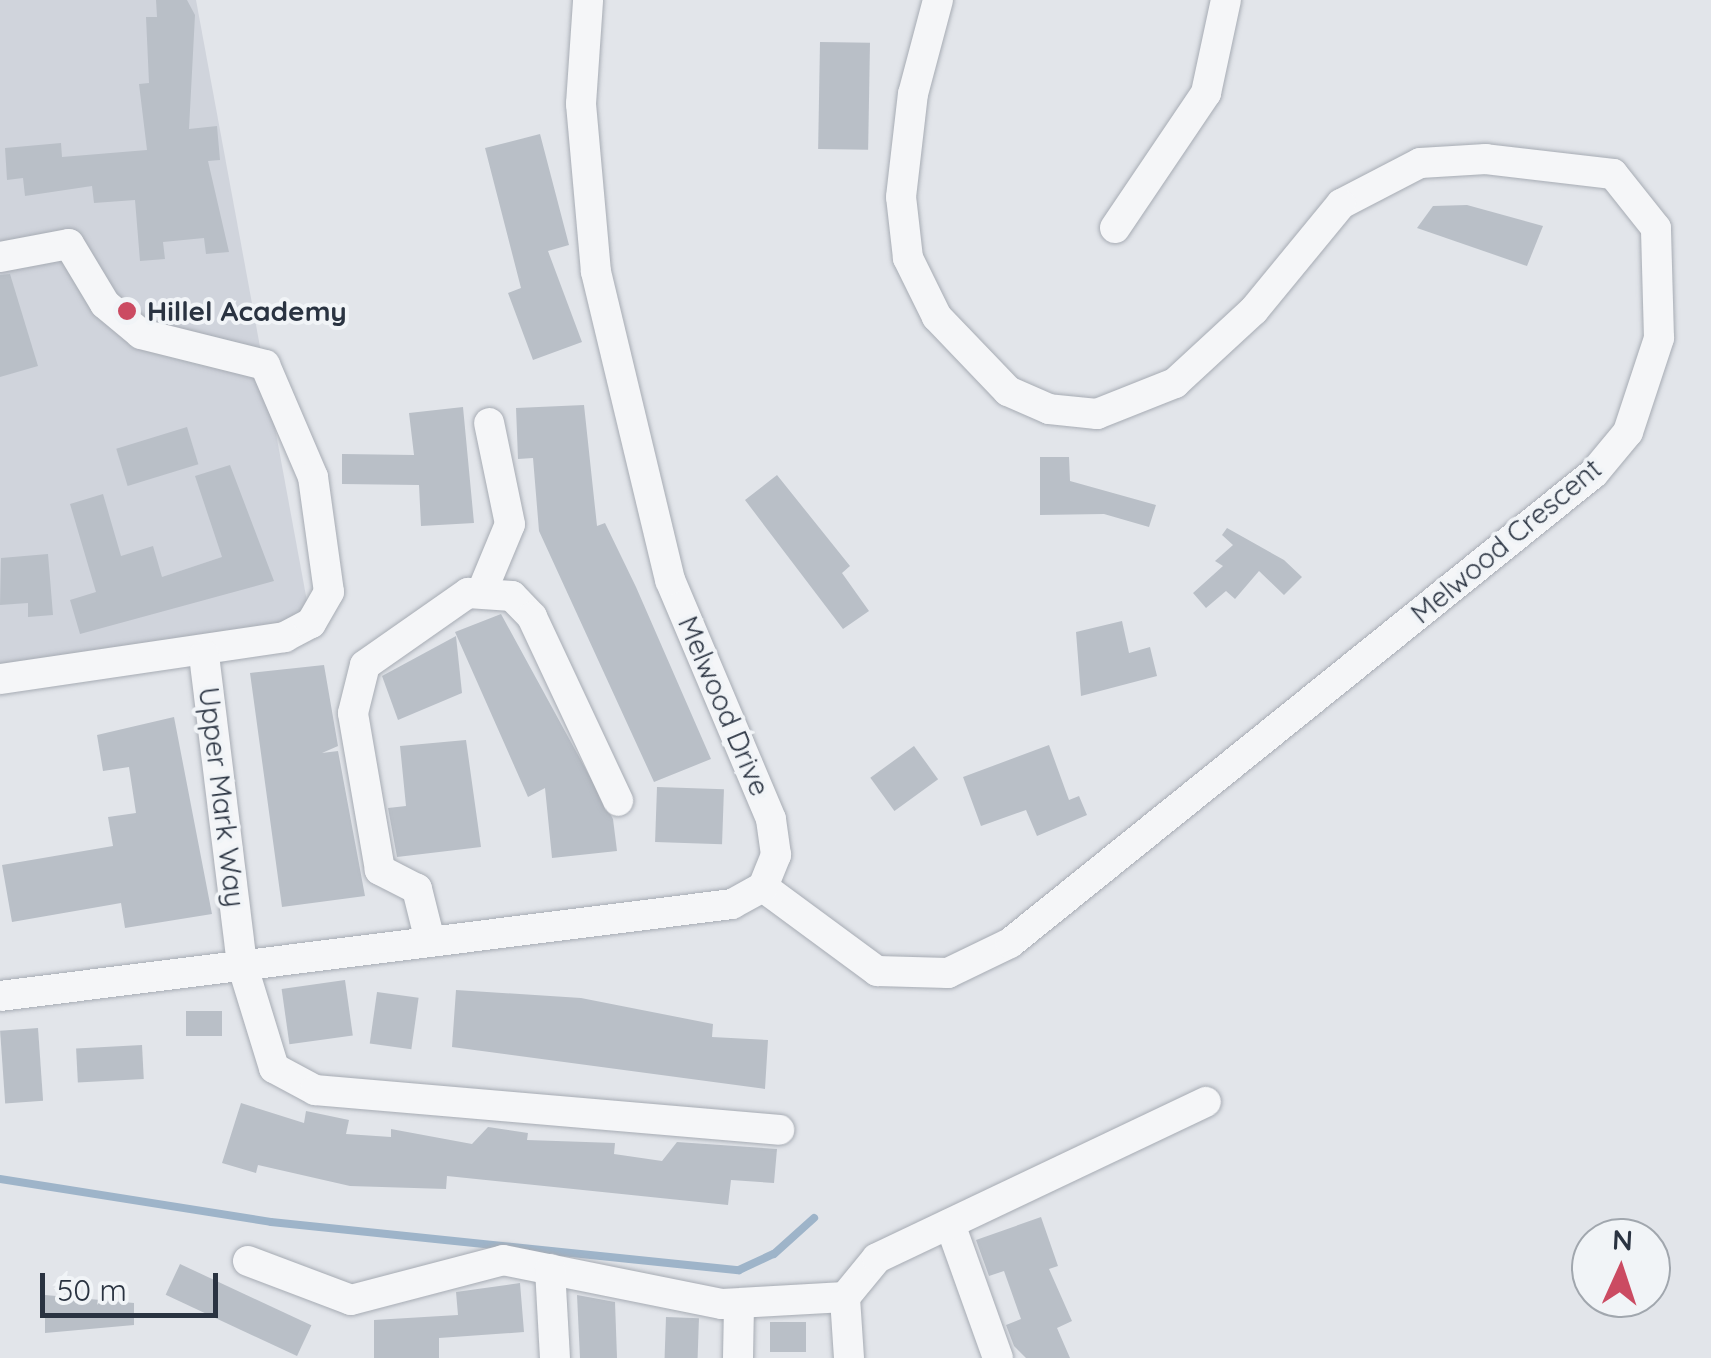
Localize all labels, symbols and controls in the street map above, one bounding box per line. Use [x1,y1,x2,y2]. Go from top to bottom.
place label: Hillel Academy [147,294,347,328]
marker: Hillel Academy [116,300,138,322]
street label: Melwood Crescent [1404,452,1608,630]
street label: Melwood Drive [671,611,777,801]
street label: Upper Mark Way [192,685,252,909]
north arrow [1571,1218,1671,1318]
text: N [1611,1222,1634,1258]
scale bar [45,1253,222,1315]
text: 50 m [57,1271,127,1309]

